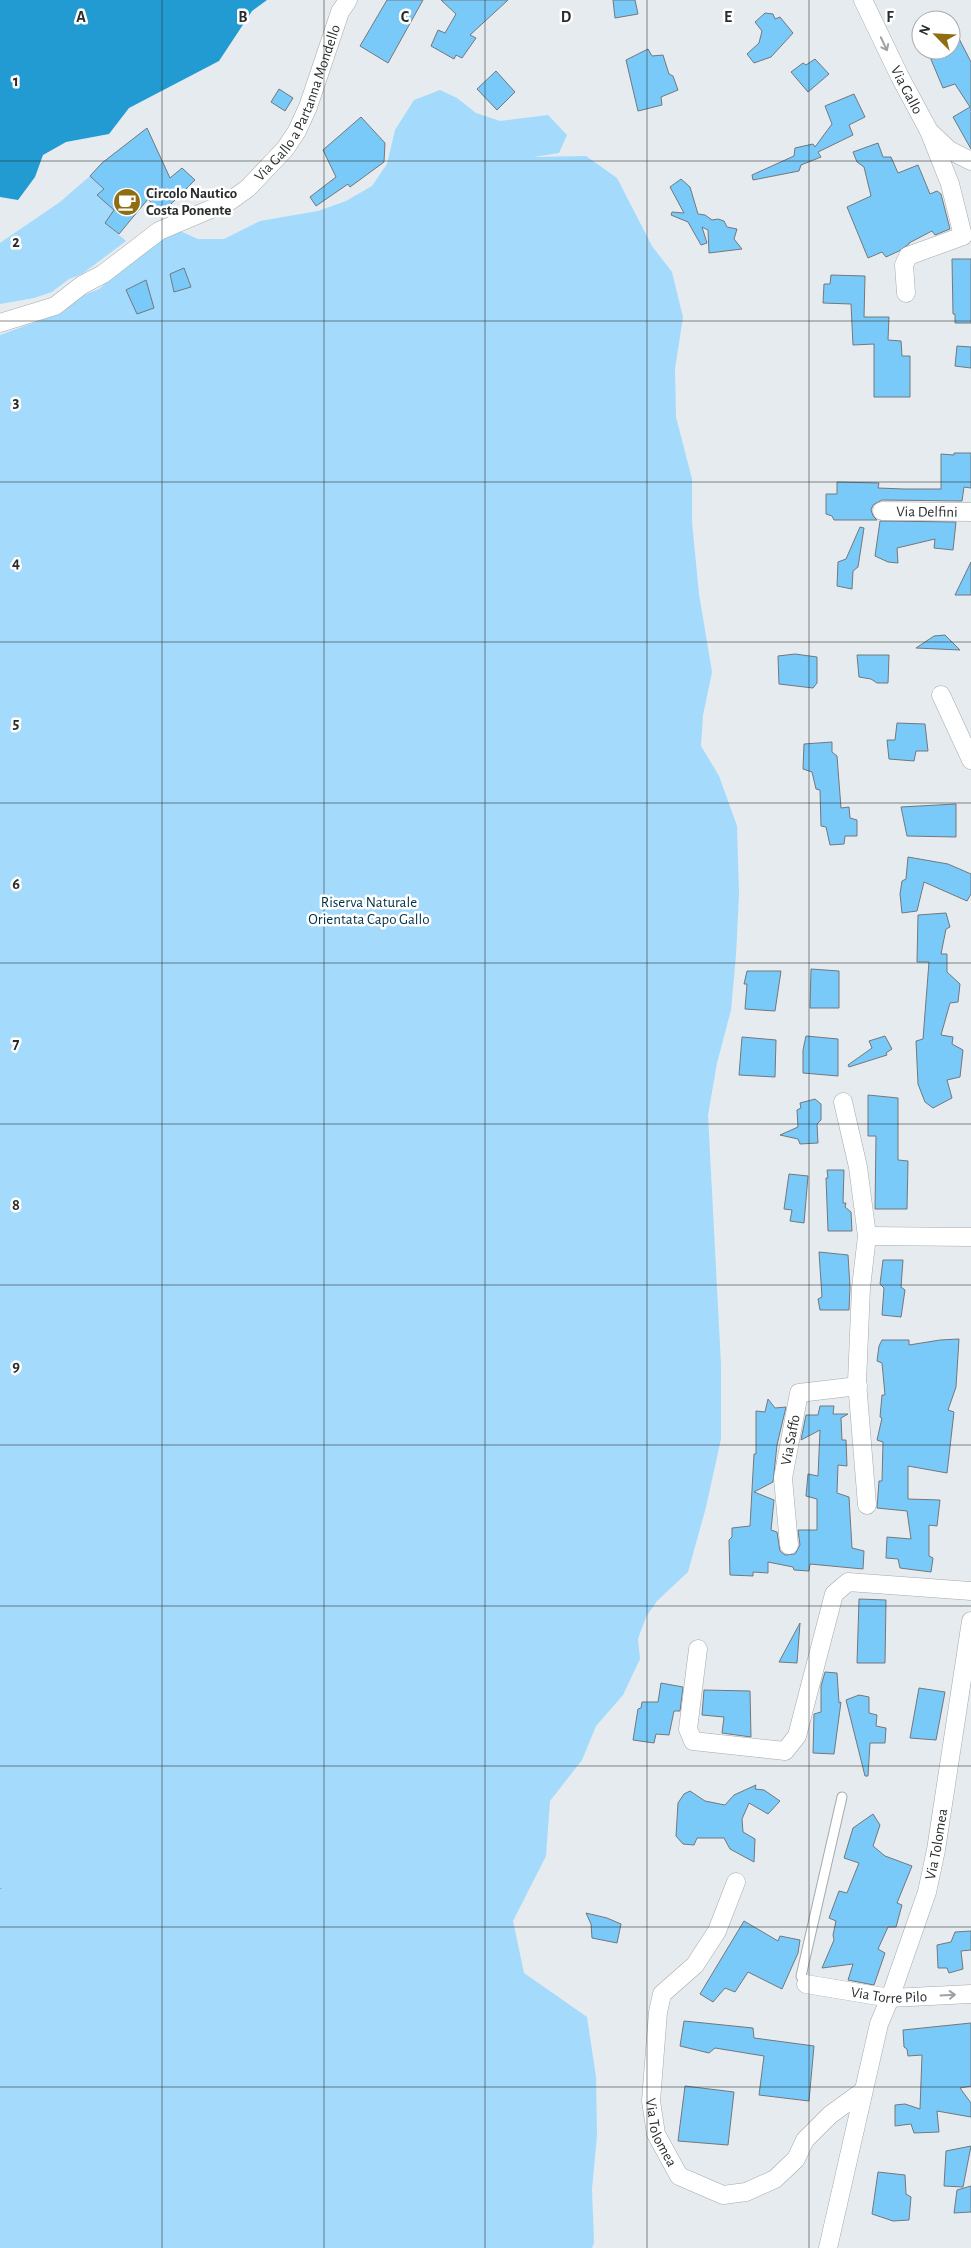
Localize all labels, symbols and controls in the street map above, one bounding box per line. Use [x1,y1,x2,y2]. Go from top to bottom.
text: A [76,9,86,25]
text: B [238,9,248,25]
text: C [401,9,410,25]
text: D [561,9,572,25]
text: E [724,9,732,25]
text: F [886,9,894,25]
north arrow [911,10,961,60]
street label: Via Gallo a Partanna Mondello [252,23,343,184]
text: N [917,23,933,37]
one-way arrow [880,36,889,51]
street label: Via Gallo [888,64,925,117]
text: 1 [13,73,19,89]
place label: Circolo Nautico Costa Ponente [146,186,237,218]
cafe icon: Circolo Nautico Costa Ponente [112,187,142,217]
text: 2 [12,234,20,250]
text: 3 [13,394,20,410]
street label: Via Delfini [896,504,958,520]
text: 4 [12,555,20,571]
text: 5 [13,715,20,731]
text: 6 [12,876,20,892]
park label: Riserva Naturale Orientata Capo Gallo [308,895,430,927]
text: 7 [13,1036,20,1052]
text: 8 [12,1197,20,1213]
text: 9 [12,1358,20,1374]
street label: Via Saffo [779,1413,803,1467]
street label: Via Tolomea [923,1808,950,1881]
street label: Via Torre Pilo [850,1985,928,2006]
one-way arrow [940,1991,956,2000]
street label: Via Tolomea [643,2097,679,2169]

